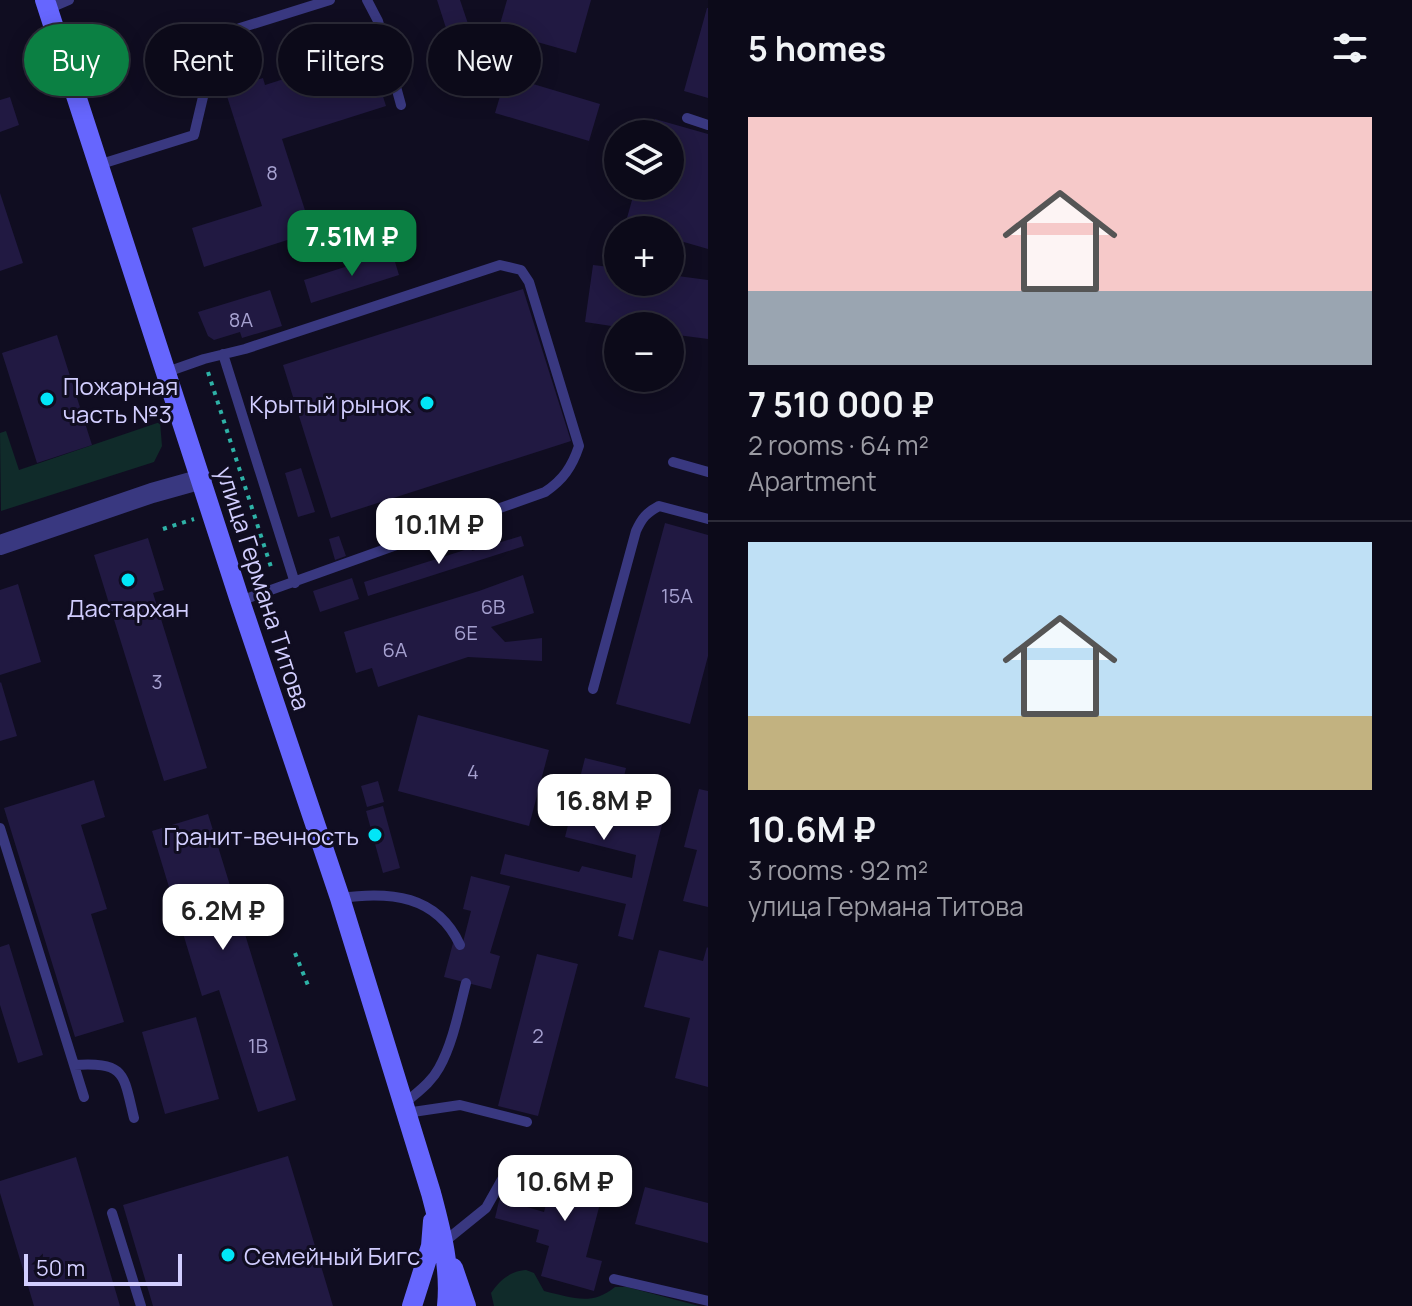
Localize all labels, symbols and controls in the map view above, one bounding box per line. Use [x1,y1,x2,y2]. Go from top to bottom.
chip: Buy [24,24,129,96]
chip: Rent [145,24,262,96]
chip: Filters [278,24,412,96]
chip: New [428,24,541,96]
text: 5 homes [748,25,886,71]
icon: filters [1328,26,1372,70]
map controls [604,120,684,392]
button: layers [604,120,684,200]
house number: 8 [266,159,278,186]
icon: home [988,169,1132,313]
pin: 7.51M ₽ [278,210,426,278]
button: + [604,216,684,296]
text: 7.51M ₽ [305,218,399,254]
house number: 8А [229,306,253,333]
button: − [604,312,684,392]
place label: Пожарная часть №3 [63,369,178,430]
text: 7 510 000 ₽ [748,381,934,427]
place label: Крытый рынок [249,387,412,420]
marker: Пожарная часть №3 [38,390,56,408]
marker: Крытый рынок [418,394,436,412]
text: 2 rooms · 64 m² [748,427,929,463]
street label: улица Германа Титова [209,462,319,714]
text: Apartment [748,463,877,499]
pin: 10.1M ₽ [365,498,513,566]
text: 10.1M ₽ [394,506,484,542]
marker: Дастархан [119,571,137,589]
house number: 15А [661,582,693,609]
place label: Дастархан [67,591,189,624]
house number: 6В [481,593,505,620]
icon: home [988,594,1132,738]
house number: 6Е [454,619,478,646]
house number: 6А [382,636,408,663]
house number: 3 [151,668,163,695]
house number: 4 [467,758,479,785]
pin: 16.8M ₽ [530,774,678,842]
text: 16.8M ₽ [556,782,652,818]
text: 10.6M ₽ [748,806,876,852]
place label: Гранит-вечность [164,819,359,852]
marker: Гранит-вечность [366,826,384,844]
text: 3 rooms · 92 m² [748,852,928,888]
pin: 6.2M ₽ [158,884,288,952]
text: улица Германа Титова [748,888,1024,924]
text: 6.2M ₽ [181,892,265,928]
house number: 2 [532,1022,544,1049]
house number: 1В [248,1032,268,1059]
pin: 10.6M ₽ [491,1155,639,1223]
text: 10.6M ₽ [516,1163,614,1199]
place label: Семейный Бигс [244,1239,420,1272]
marker: Семейный Бигс [219,1246,237,1264]
scale bar [24,1250,182,1286]
text: 50 m [36,1253,85,1283]

